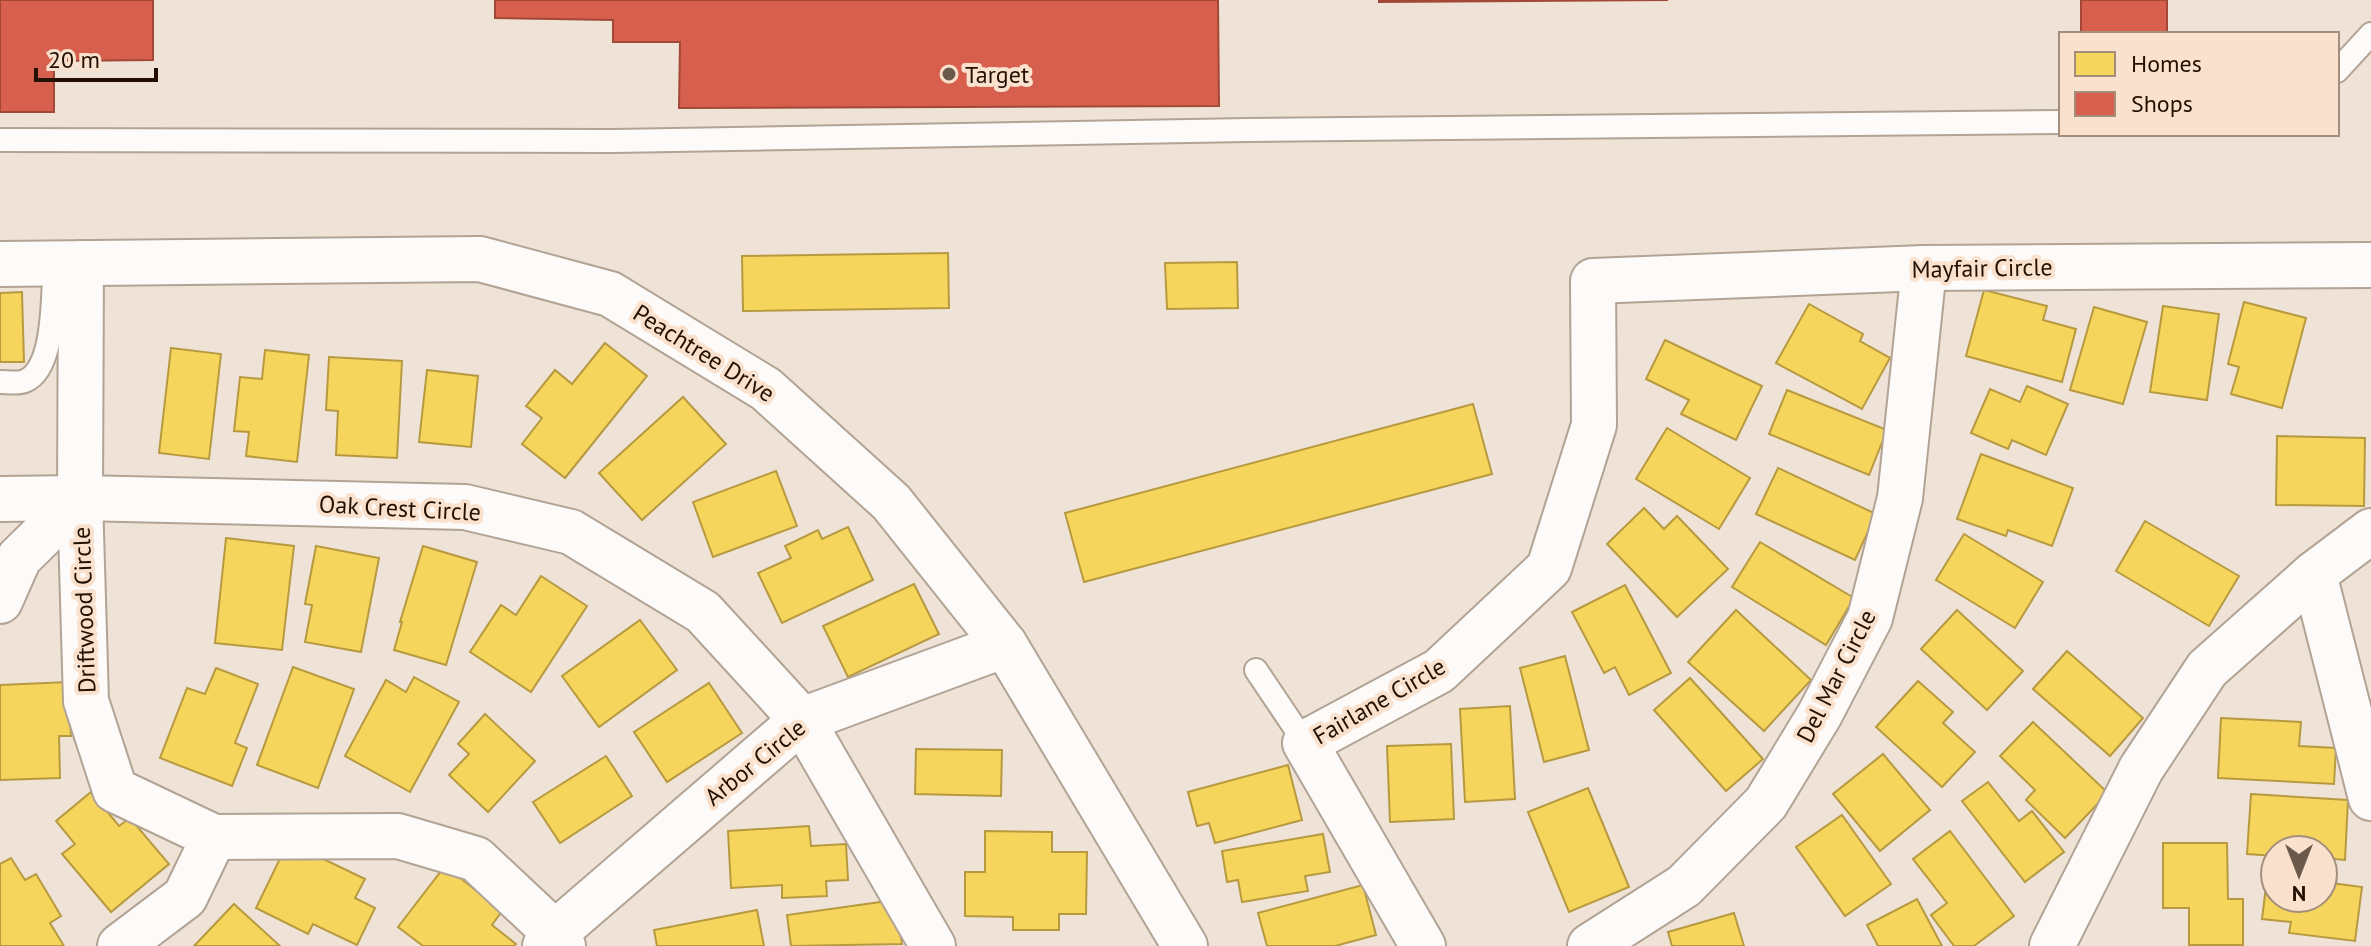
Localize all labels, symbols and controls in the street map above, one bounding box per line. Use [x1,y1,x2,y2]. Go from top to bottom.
scale bar [36,32,156,82]
legend [2059,32,2339,136]
text: 20 m [48,44,100,75]
text: Homes [2131,48,2202,79]
place label: Target [965,59,1029,90]
marker: Target [940,65,958,83]
text: Shops [2131,88,2193,119]
street label: Mayfair Circle [1911,251,2053,285]
street label: Peachtree Drive [627,297,781,409]
street label: Oak Crest Circle [318,488,482,528]
street label: Driftwood Circle [66,526,102,694]
street label: Del Mar Circle [1789,604,1883,748]
street label: Fairlane Circle [1307,651,1451,751]
street label: Arbor Circle [698,712,812,812]
north arrow [2259,834,2339,914]
text: N [2292,880,2306,908]

